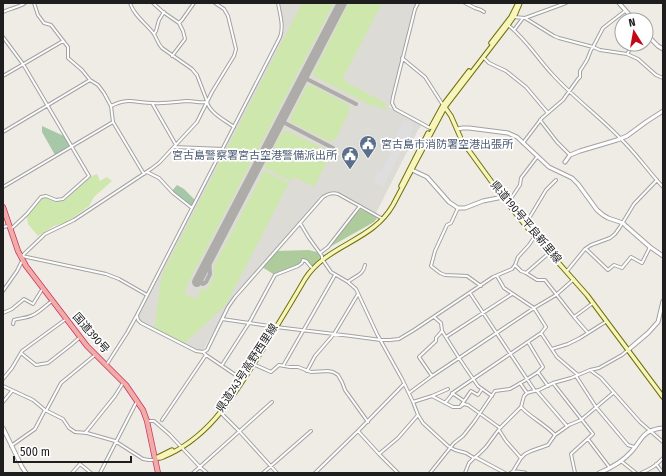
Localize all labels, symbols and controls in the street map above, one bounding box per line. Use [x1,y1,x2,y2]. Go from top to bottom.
north arrow [614,12,654,52]
text: N [628,16,637,30]
public building icon: 宮古島市消防署空港出張所 [358,134,378,159]
place label: 宮古島市消防署空港出張所 [381,138,514,151]
public building icon: 宮古島警察署宮古空港警備派出所 [340,145,360,170]
place label: 宮古島警察署宮古空港警備派出所 [172,149,338,162]
street label: 県道190号平良新里線 [488,178,564,266]
street label: 国道390号 [70,310,112,356]
street label: 県道243号高野西里線 [214,321,280,415]
scale bar [14,438,131,464]
text: 500 m [20,445,50,459]

